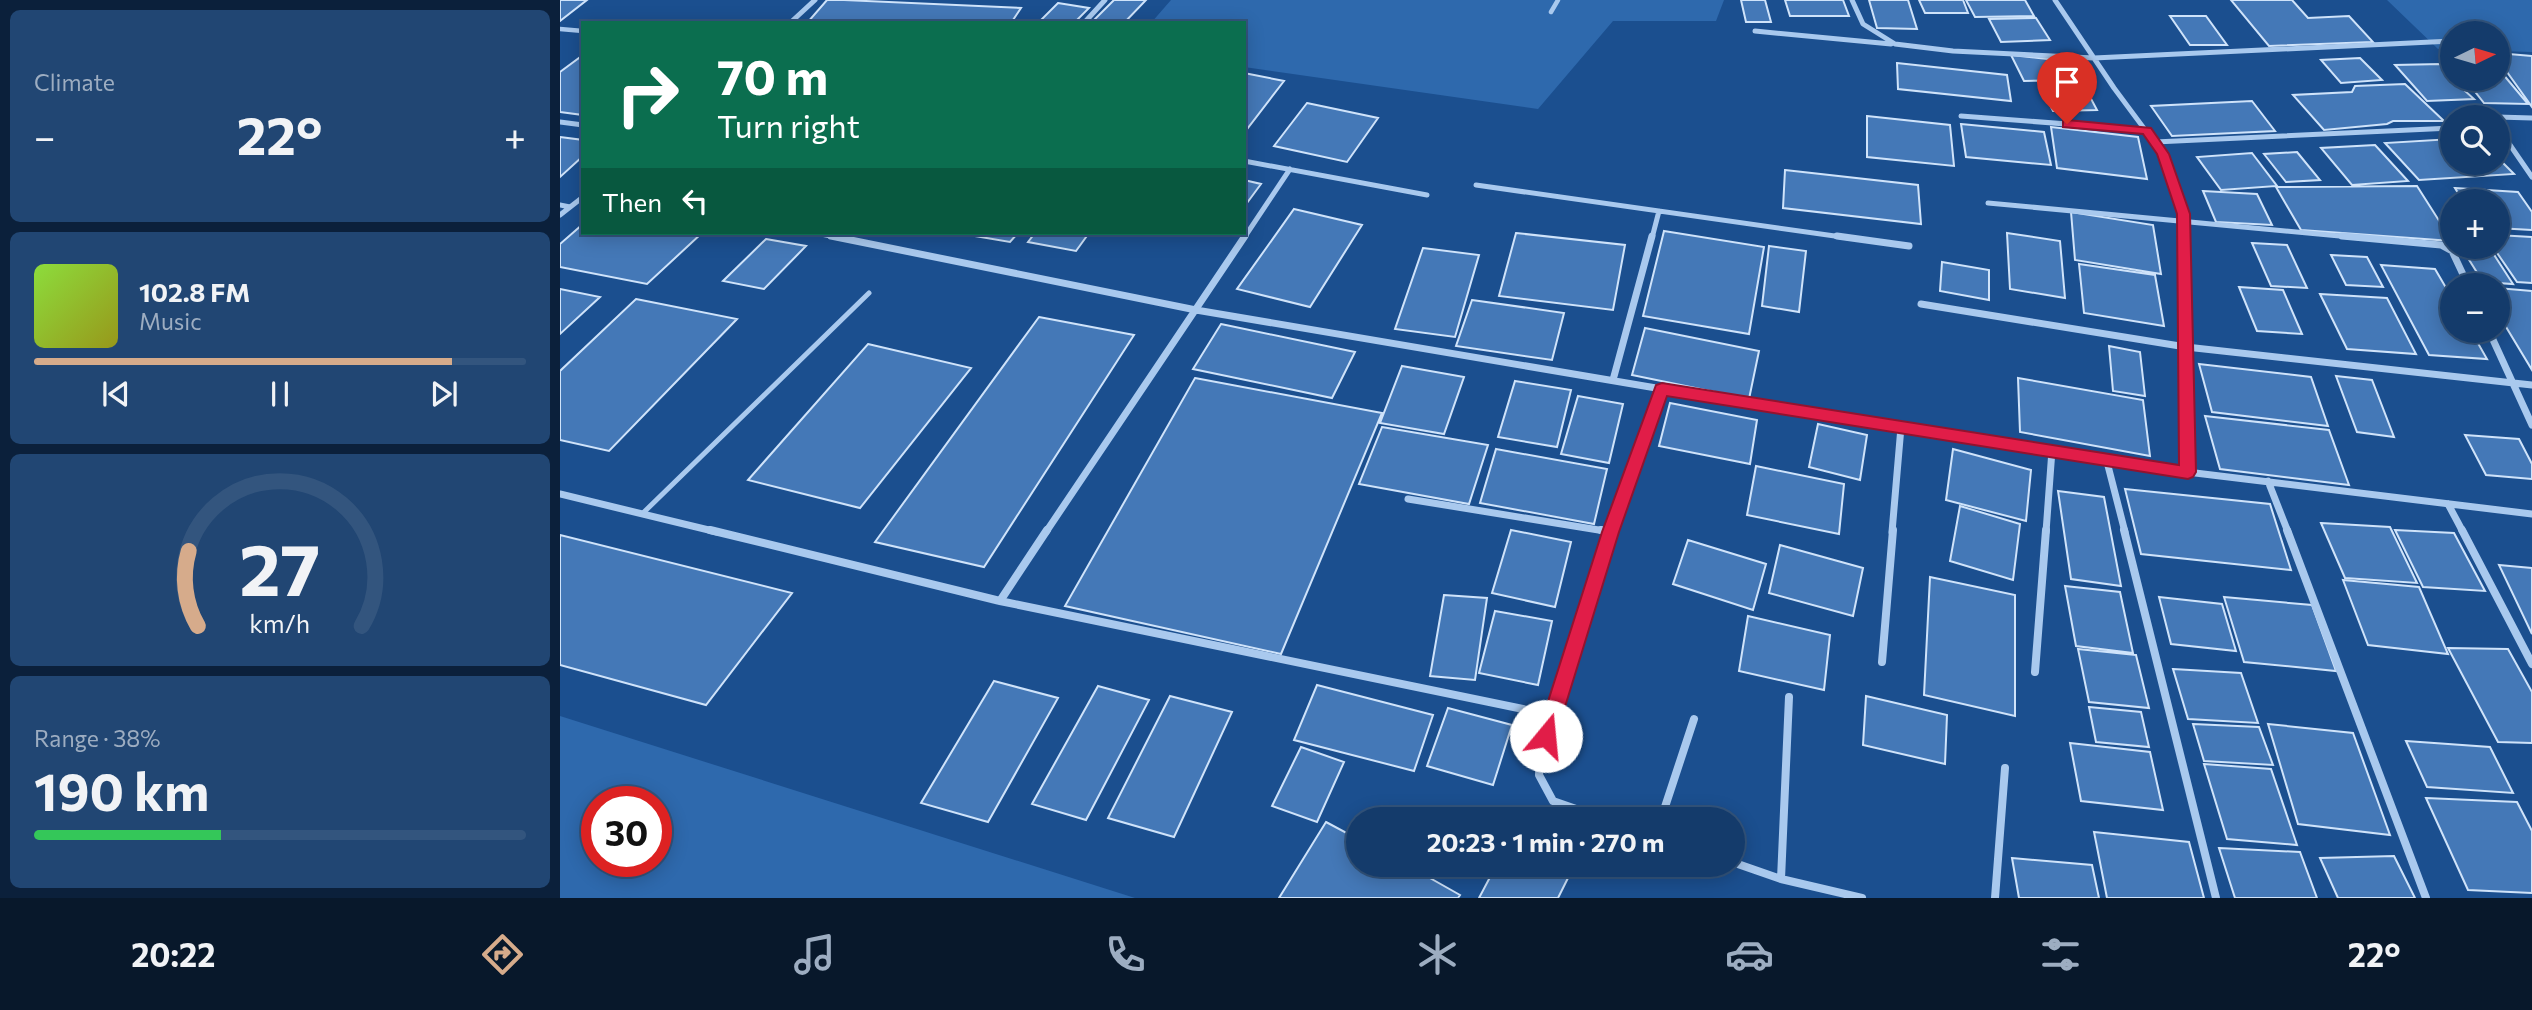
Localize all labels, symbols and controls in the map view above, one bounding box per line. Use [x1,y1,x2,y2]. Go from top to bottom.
north arrow [2440,21,2510,91]
map controls [2440,21,2510,343]
text: 70 m [717,45,828,105]
icon: right [602,49,693,140]
pin [2037,52,2097,124]
icon: arrive [2048,63,2086,101]
text: Climate [34,68,115,96]
text: 22° [237,102,322,166]
text: Turn right [717,105,860,145]
button: search [2440,105,2510,175]
text: − [34,112,56,159]
text: + [504,112,526,159]
icon: left [676,182,714,220]
text: Then [602,186,662,217]
button: + [2440,189,2510,259]
button: − [2440,273,2510,343]
text: 102.8 FM [139,276,250,307]
text: Music [139,307,202,335]
icon: previous [97,375,135,413]
icon: pause [261,375,299,413]
icon: next [425,375,463,413]
text: 27 [240,522,320,611]
text: km/h [250,608,310,638]
position arrow [1509,699,1583,773]
text: Range · 38% [34,724,161,752]
text: 190 km [34,758,209,822]
speed limit sign: 30 [581,786,672,877]
text: 20:23 · 1 min · 270 m [1427,826,1664,857]
icon: directions [478,930,527,979]
icon: music [790,930,839,979]
icon: phone [1101,930,1150,979]
icon: climate [1413,930,1462,979]
icon: car [1725,930,1774,979]
icon: filters [2036,930,2085,979]
text: 20:22 [131,934,215,974]
text: 22° [2348,934,2401,974]

